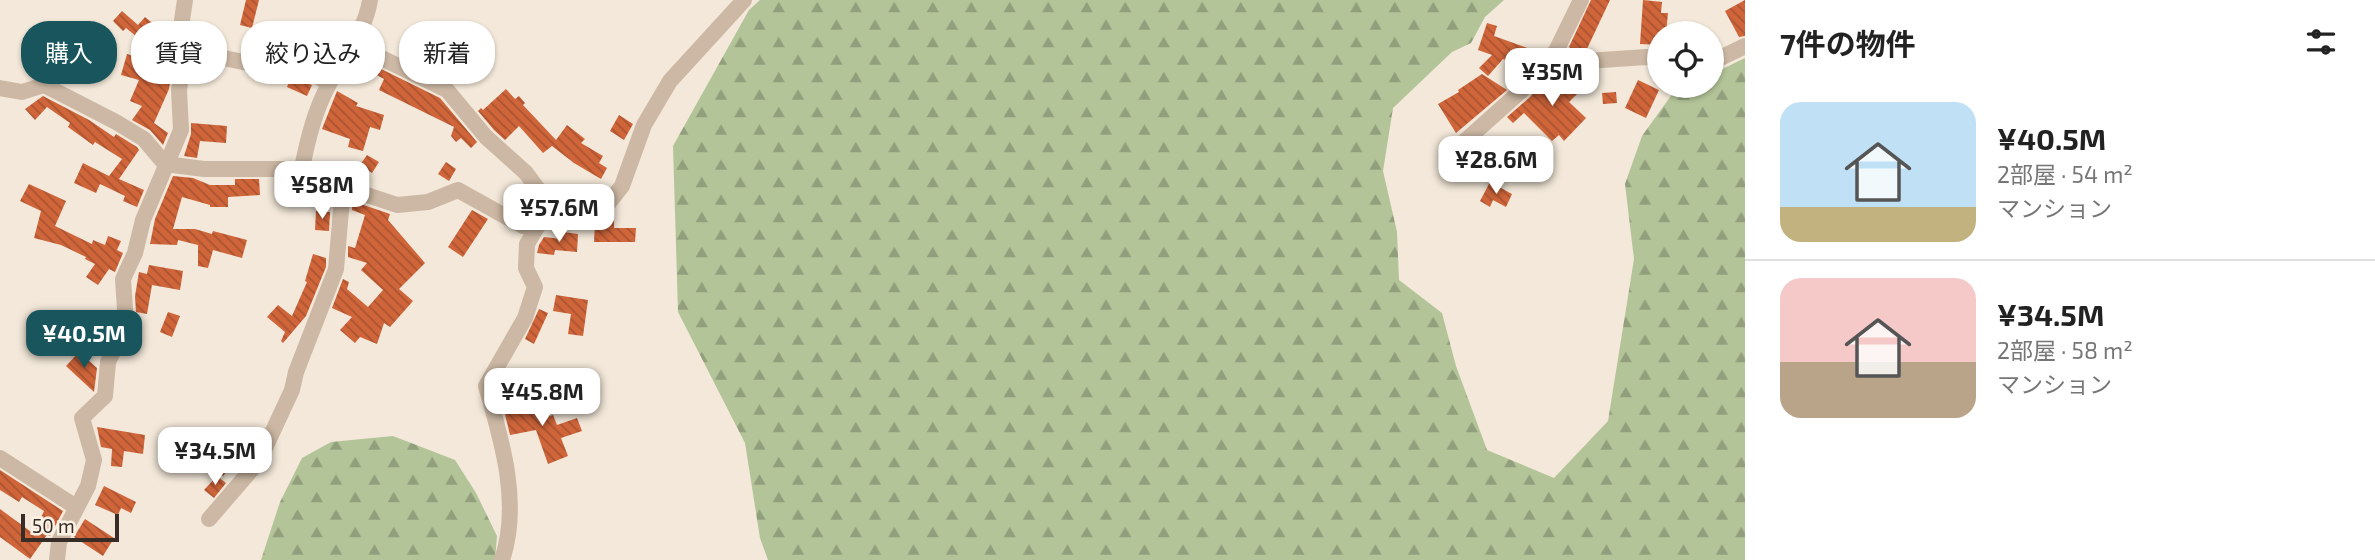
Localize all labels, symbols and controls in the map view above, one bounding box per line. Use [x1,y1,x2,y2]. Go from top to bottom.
chip: 購入 [21,21,117,84]
chip: 賃貸 [131,21,227,84]
chip: 絞り込み [241,21,385,84]
chip: 新着 [399,21,495,84]
map controls [1647,21,1724,98]
button: locate [1647,21,1724,98]
icon: filters [2302,23,2340,61]
text: 7件の物件 [1780,25,1916,61]
pin: ¥35M [1511,48,1593,108]
text: ¥35M [1521,57,1583,85]
text: ¥40.5M [1997,120,2106,156]
icon: home [1836,130,1920,214]
pin: ¥28.6M [1439,136,1553,196]
text: ¥28.6M [1454,145,1538,173]
text: 2部屋 · 54 m² [1997,160,2133,188]
pin: ¥58M [281,162,363,221]
text: ¥58M [290,170,354,198]
pin: ¥57.6M [502,184,616,244]
text: ¥57.6M [519,193,599,221]
text: マンション [1997,194,2112,222]
text: ¥34.5M [1997,296,2104,332]
icon: home [1836,306,1920,390]
pin: ¥40.5M [27,310,141,370]
text: ¥40.5M [42,319,126,347]
text: 2部屋 · 58 m² [1997,336,2133,364]
pin: ¥45.8M [485,368,599,428]
text: マンション [1997,370,2112,398]
text: ¥45.8M [500,377,584,405]
pin: ¥34.5M [158,428,272,487]
text: ¥34.5M [174,436,256,464]
scale bar [21,511,119,543]
text: 50 m [32,514,75,537]

